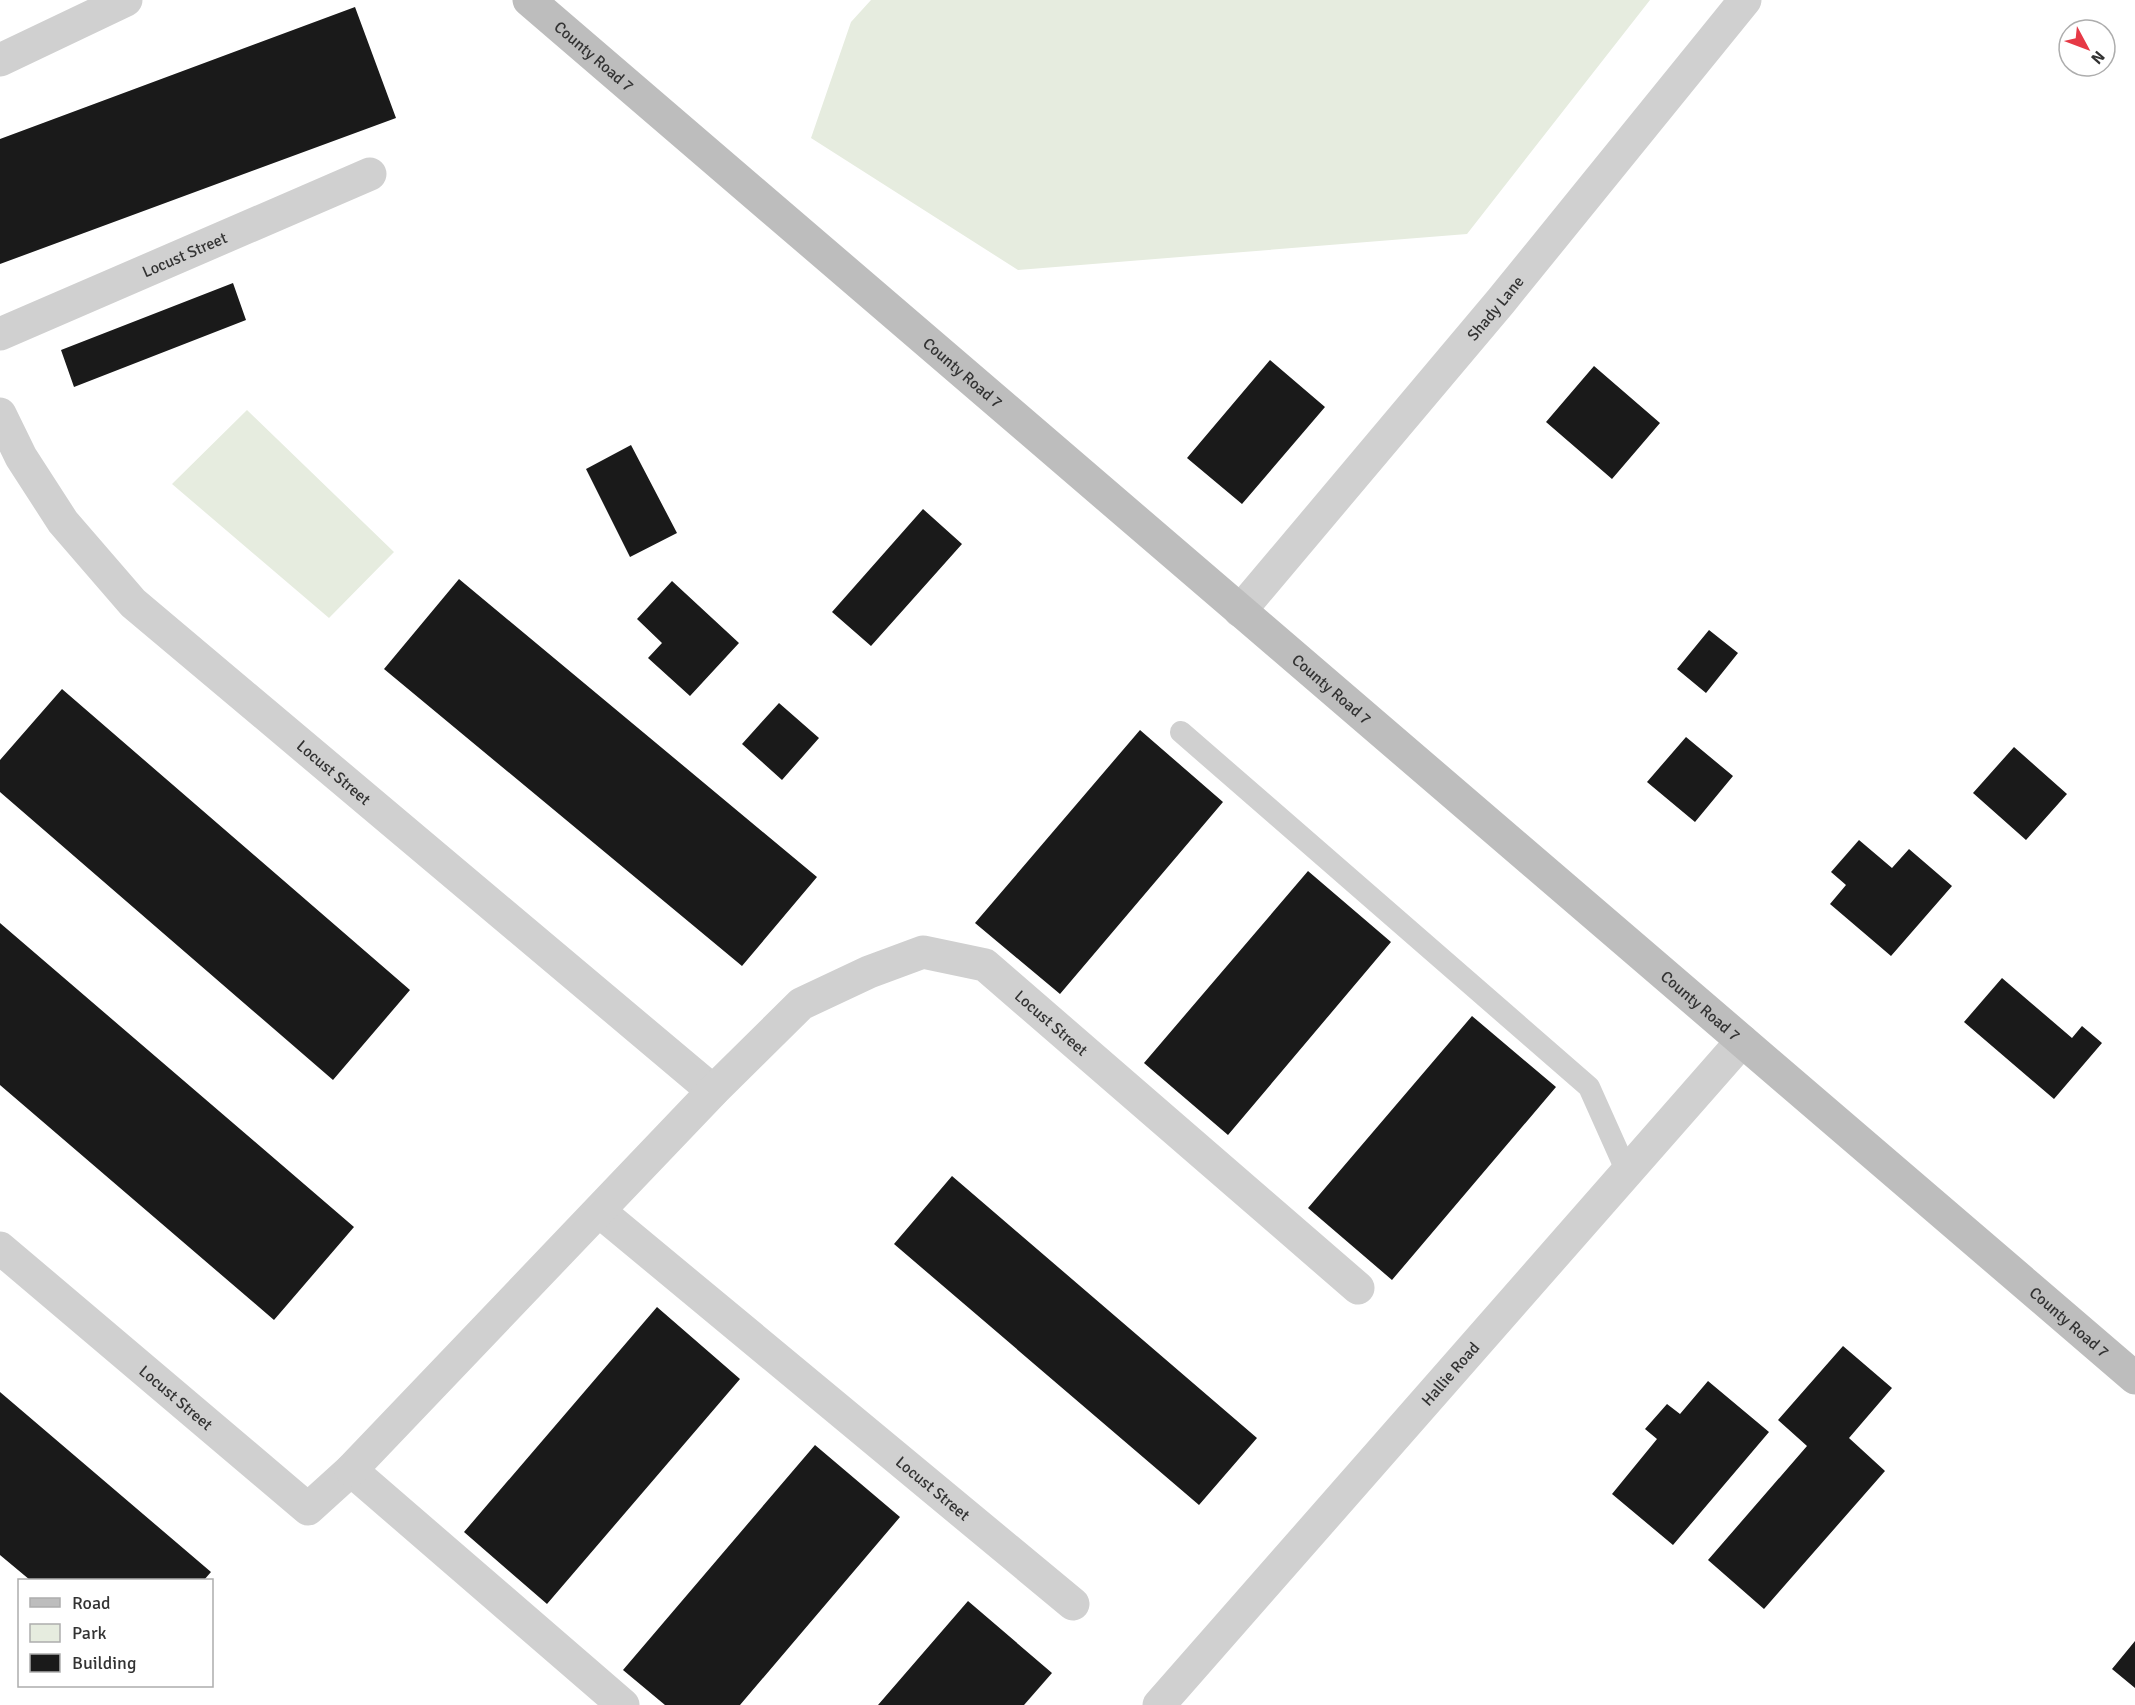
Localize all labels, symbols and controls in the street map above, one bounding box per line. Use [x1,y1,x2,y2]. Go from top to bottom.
street label: County Road 7 [550,17,638,96]
north arrow [2057,18,2117,78]
text: N [2086,46,2109,68]
street label: Locust Street [139,228,231,282]
street label: Shady Lane [1463,272,1528,345]
street label: County Road 7 [919,334,1006,413]
street label: County Road 7 [1287,650,1375,729]
street label: Locust Street [292,736,375,810]
street label: County Road 7 [1656,967,1744,1046]
street label: Locust Street [1010,986,1092,1061]
street label: County Road 7 [2025,1283,2113,1362]
street label: Hallie Road [1417,1338,1484,1410]
street label: Locust Street [135,1361,217,1435]
street label: Locust Street [891,1452,974,1526]
legend [18,1579,213,1687]
text: Road [72,1592,111,1614]
text: Park [72,1622,107,1644]
text: Building [72,1652,136,1674]

